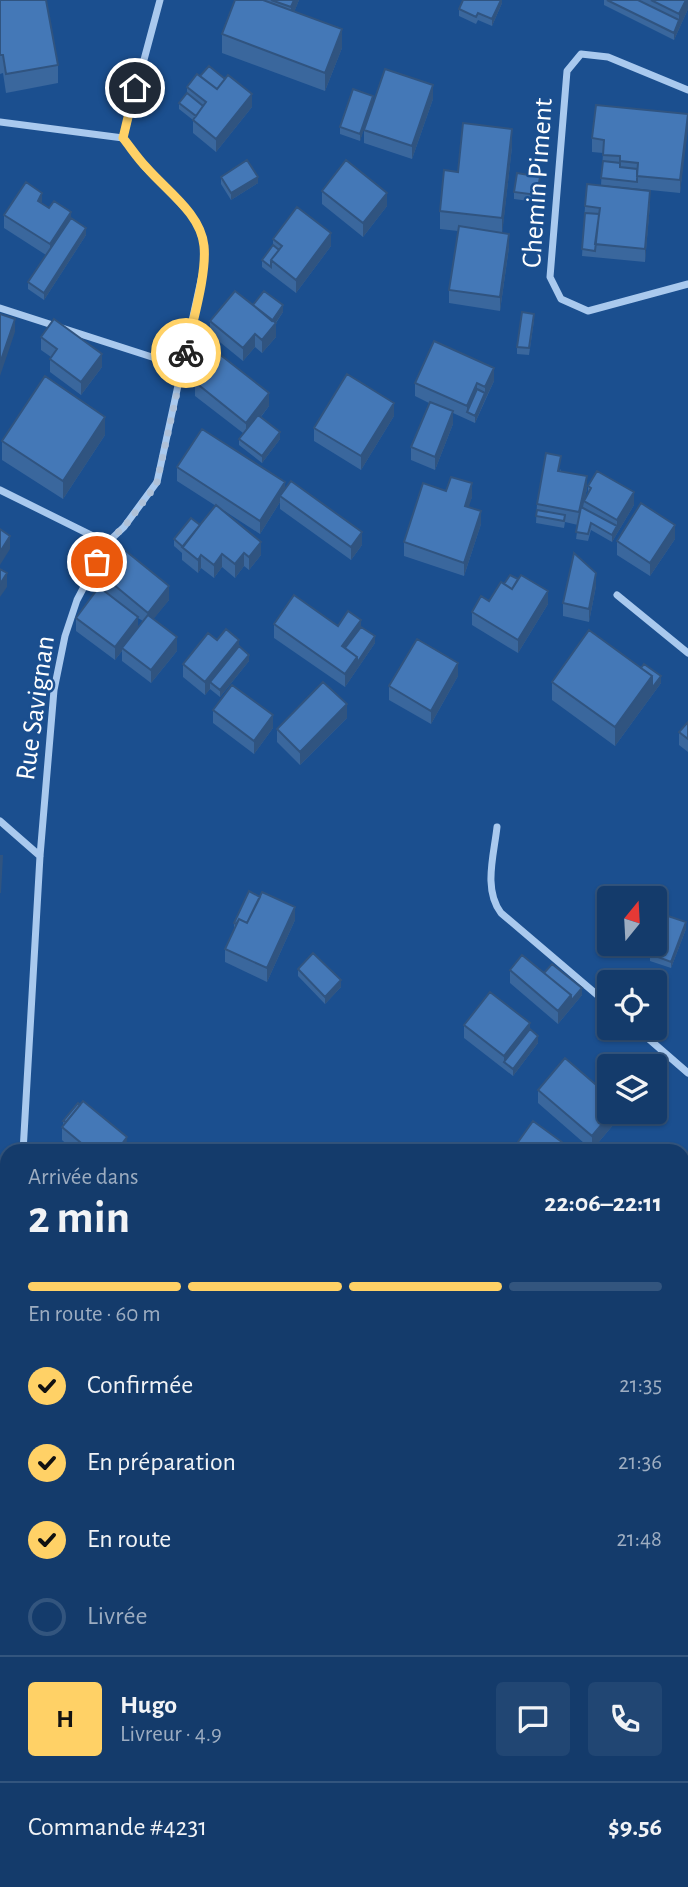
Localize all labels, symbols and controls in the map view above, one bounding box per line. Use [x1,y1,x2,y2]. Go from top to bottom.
pin [105,58,165,118]
icon: home [116,69,154,107]
street label: Chemin Piment [518,97,558,269]
courier [151,318,221,388]
icon: bike [167,334,205,372]
pin [67,532,127,592]
icon: bag [78,543,116,581]
street label: Rue Savignan [12,634,60,782]
north arrow [597,886,667,956]
map controls [597,886,667,1124]
button: locate [597,970,667,1040]
button: layers [597,1054,667,1124]
text: Arrivée dans [28,1166,139,1189]
text: 22:06–22:11 [544,1190,662,1216]
text: 2 min [28,1195,130,1241]
text: En route · 60 m [28,1303,161,1326]
icon: check [28,1367,66,1405]
text: Confirmée [87,1372,193,1398]
text: 21:35 [619,1374,662,1397]
icon: check [28,1444,66,1482]
text: En préparation [87,1449,236,1475]
text: 21:36 [618,1451,662,1474]
icon: check [28,1521,66,1559]
text: En route [87,1526,171,1552]
text: 21:48 [616,1528,662,1551]
text: Livrée [87,1603,147,1629]
button: chat [496,1682,570,1756]
button: phone [588,1682,662,1756]
text: Hugo [120,1692,177,1718]
text: H [56,1706,74,1732]
text: Livreur · 4.9 [120,1723,222,1746]
text: Commande #4231 [28,1814,207,1840]
text: $9.56 [608,1814,662,1840]

